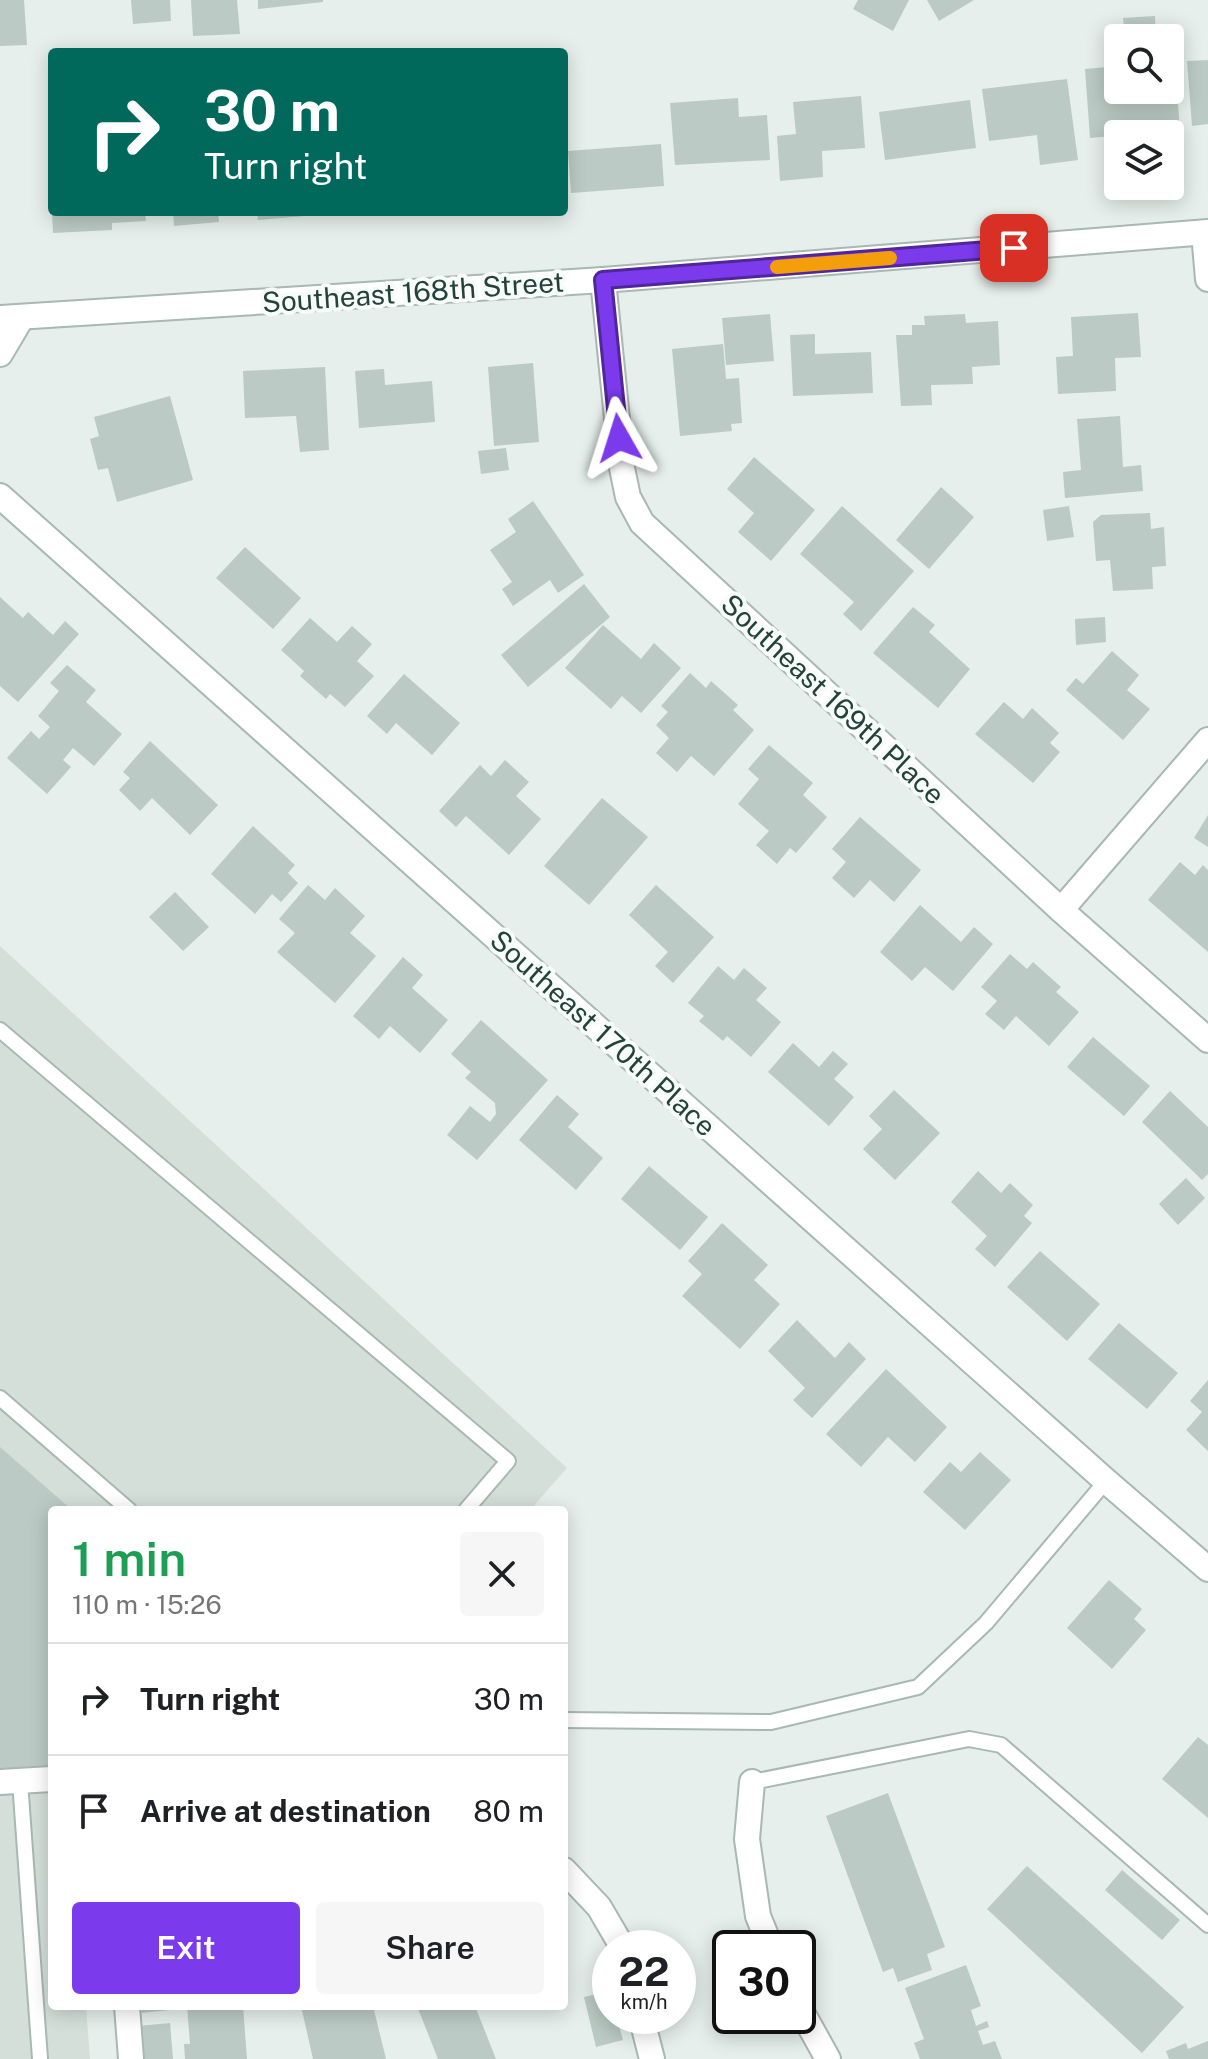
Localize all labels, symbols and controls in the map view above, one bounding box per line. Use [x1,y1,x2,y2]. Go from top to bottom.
map controls [1104,24,1184,200]
button: search [1104,24,1184,104]
text: 30 m [204,78,340,144]
icon: right [72,80,176,184]
button: layers [1104,120,1184,200]
text: Turn right [204,145,367,187]
pin [980,214,1048,282]
icon: arrive [992,226,1036,270]
street label: Southeast 168th Street [261,264,565,319]
position arrow [577,396,661,480]
street label: Southeast 169th Place [715,587,952,811]
street label: Southeast 170th Place [484,923,723,1142]
text: 1 min [72,1530,186,1587]
button: close [460,1532,544,1616]
text: 110 m · 15:26 [72,1589,222,1620]
icon: right [72,1677,116,1721]
text: Turn right [140,1681,280,1717]
text: 30 m [474,1681,544,1717]
icon: arrive [72,1789,116,1833]
text: Arrive at destination [140,1793,431,1829]
text: 80 m [473,1793,544,1829]
button: Exit [72,1902,300,1994]
button: Share [316,1902,544,1994]
speed limit sign: 30 [712,1930,816,2034]
text: 22 [619,1948,669,1995]
text: km/h [620,1990,668,2014]

